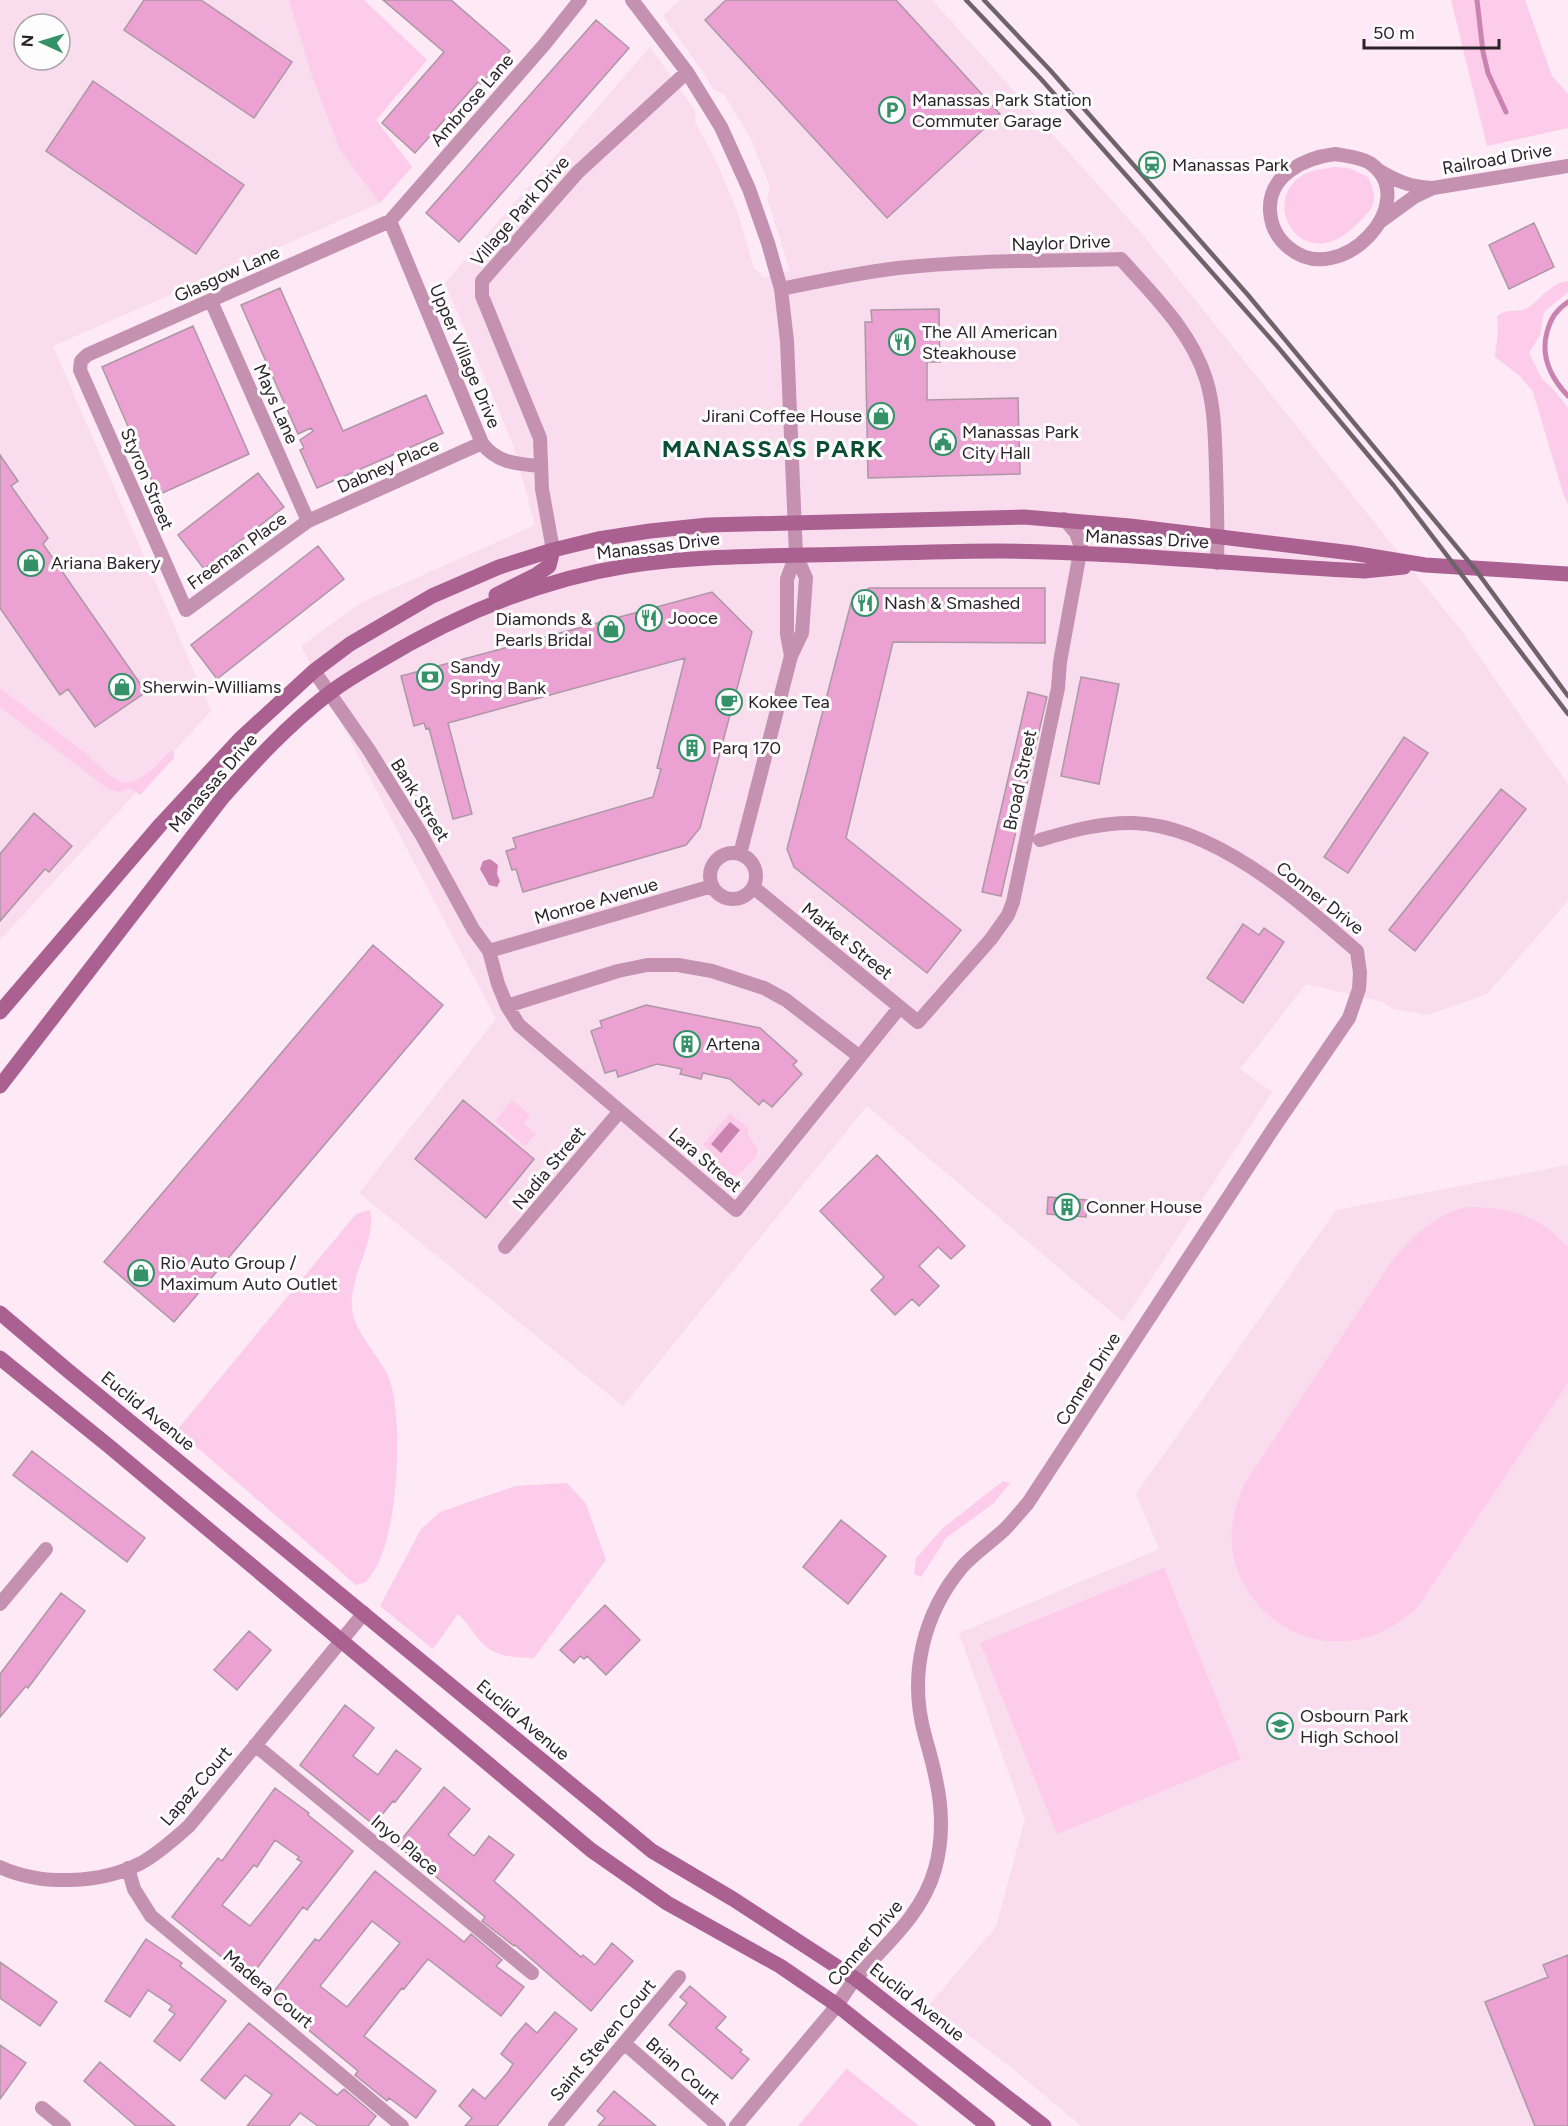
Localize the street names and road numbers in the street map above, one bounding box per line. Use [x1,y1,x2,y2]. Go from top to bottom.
street label: Ambrose Lane [426,49,518,151]
street label: Railroad Drive [1440,139,1554,179]
street label: Village Park Drive [466,151,574,271]
street label: Naylor Drive [1011,230,1111,256]
street label: Glasgow Lane [171,241,283,307]
street label: Upper Village Drive [425,281,505,432]
street label: Mays Lane [249,361,303,447]
street label: Styron Street [116,425,178,534]
street label: Dabney Place [334,434,442,498]
street label: Freeman Place [183,507,291,594]
street label: Manassas Drive [1084,525,1210,553]
street label: Manassas Drive [595,528,721,564]
street label: Broad Street [999,728,1041,832]
street label: Manassas Drive [164,729,262,837]
street label: Bank Street [386,754,454,846]
street label: Conner Drive [1272,857,1368,939]
street label: Monroe Avenue [532,873,660,929]
street label: Market Street [797,898,897,984]
street label: Nadia Street [508,1122,590,1214]
street label: Lara Street [664,1123,746,1197]
street label: Conner Drive [1051,1328,1125,1430]
street label: Euclid Avenue [97,1366,200,1456]
street label: Euclid Avenue [472,1675,574,1765]
street label: Lapaz Court [156,1742,237,1830]
street label: Inyo Place [366,1810,444,1880]
street label: Conner Drive [823,1895,907,1990]
street label: Madera Court [218,1945,318,2033]
street label: Euclid Avenue [865,1958,969,2046]
street label: Saint Steven Court [545,1974,661,2106]
street label: Brian Court [641,2033,725,2109]

